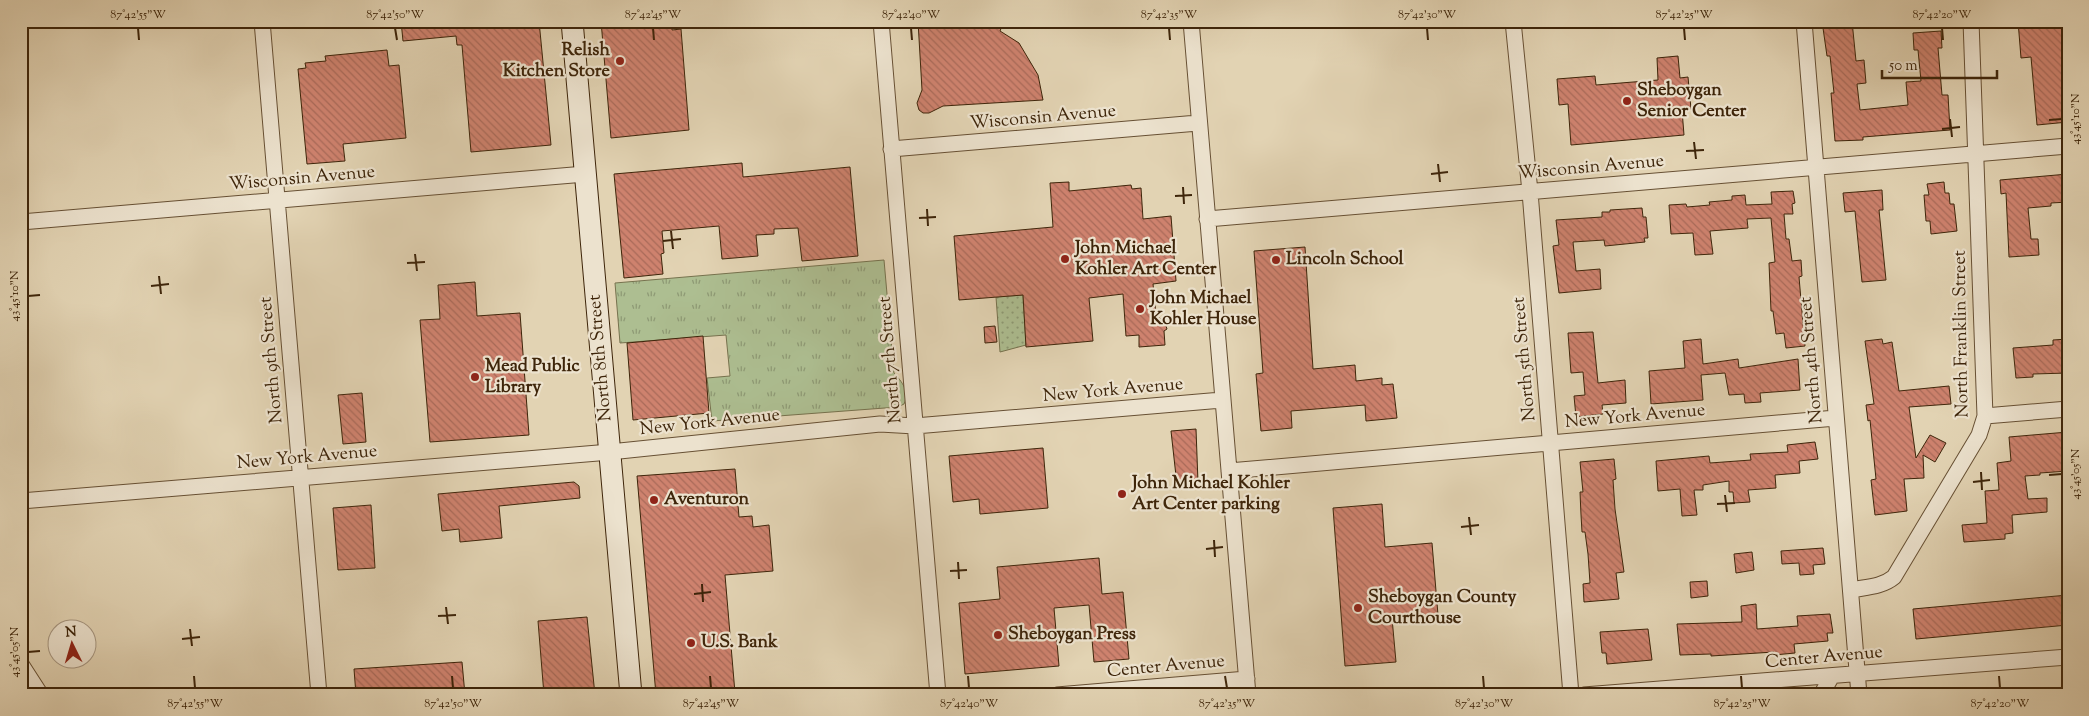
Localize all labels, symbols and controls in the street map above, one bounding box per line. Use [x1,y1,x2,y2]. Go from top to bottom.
text: 87°42'55"W [110,6,167,24]
text: 87°42'50"W [366,6,424,24]
text: 87°42'45"W [625,6,682,24]
text: 87°42'40"W [882,6,941,24]
text: 87°42'35"W [1141,6,1198,24]
text: 87°42'30"W [1398,6,1457,24]
text: 87°42'25"W [1656,6,1713,24]
text: 87°42'20"W [1913,6,1972,24]
place label: Relish Kitchen Store [503,38,611,85]
scale bar [1882,48,1996,80]
marker: Relish Kitchen Store [614,55,626,67]
text: 50 m [1888,56,1918,77]
place label: Sheboygan Senior Center [1637,78,1747,125]
text: 43°45'10"N [2067,93,2085,145]
marker: Sheboygan Senior Center [1621,95,1633,107]
street label: Wisconsin Avenue [969,99,1117,137]
street label: Wisconsin Avenue [1517,149,1665,187]
street label: Wisconsin Avenue [228,160,376,198]
place label: John Michael Kohler Art Center [1073,236,1217,283]
place label: Lincoln School [1286,247,1405,273]
street label: North Franklin Street [1948,250,1976,418]
marker: John Michael Kohler Art Center [1059,253,1071,265]
marker: Lincoln School [1270,254,1282,266]
text: 43°45'10"N [6,270,24,322]
place label: John Michael Kohler House [1148,286,1257,333]
street label: North 8th Street [583,293,619,423]
street label: North 7th Street [873,295,909,425]
street label: North 4th Street [1794,295,1830,425]
street label: North 9th Street [254,296,290,424]
street label: North 5th Street [1507,296,1543,422]
marker: John Michael Kohler House [1134,303,1146,315]
place label: Mead Public Library [485,354,581,401]
marker: Mead Public Library [469,371,481,383]
street label: New York Avenue [1042,372,1184,410]
street label: New York Avenue [1564,398,1706,436]
street label: New York Avenue [639,403,781,443]
street label: New York Avenue [236,439,378,477]
text: 43°45'05"N [2067,448,2085,499]
place label: John Michael Kohler Art Center parking [1130,471,1290,518]
place label: Aventuron [664,487,750,513]
marker: John Michael Kohler Art Center parking [1116,488,1128,500]
marker: Aventuron [648,494,660,506]
place label: Sheboygan County Courthouse [1368,585,1516,632]
marker: Sheboygan County Courthouse [1352,602,1364,614]
north arrow [48,618,98,668]
place label: Sheboygan Press [1008,622,1136,648]
text: N [65,623,77,643]
text: 43°45'05"N [6,626,24,677]
marker: Sheboygan Press [992,629,1004,641]
place label: U.S. Bank [701,630,778,656]
marker: U.S. Bank [685,637,697,649]
street label: Center Avenue [1764,640,1884,676]
street label: Center Avenue [1106,649,1226,685]
text: 87°42'55"W [167,695,224,713]
text: 87°42'50"W [424,695,482,713]
text: 87°42'45"W [683,695,740,713]
text: 87°42'40"W [940,695,999,713]
text: 87°42'35"W [1199,695,1256,713]
text: 87°42'30"W [1455,695,1514,713]
text: 87°42'25"W [1714,695,1771,713]
text: 87°42'20"W [1971,695,2030,713]

